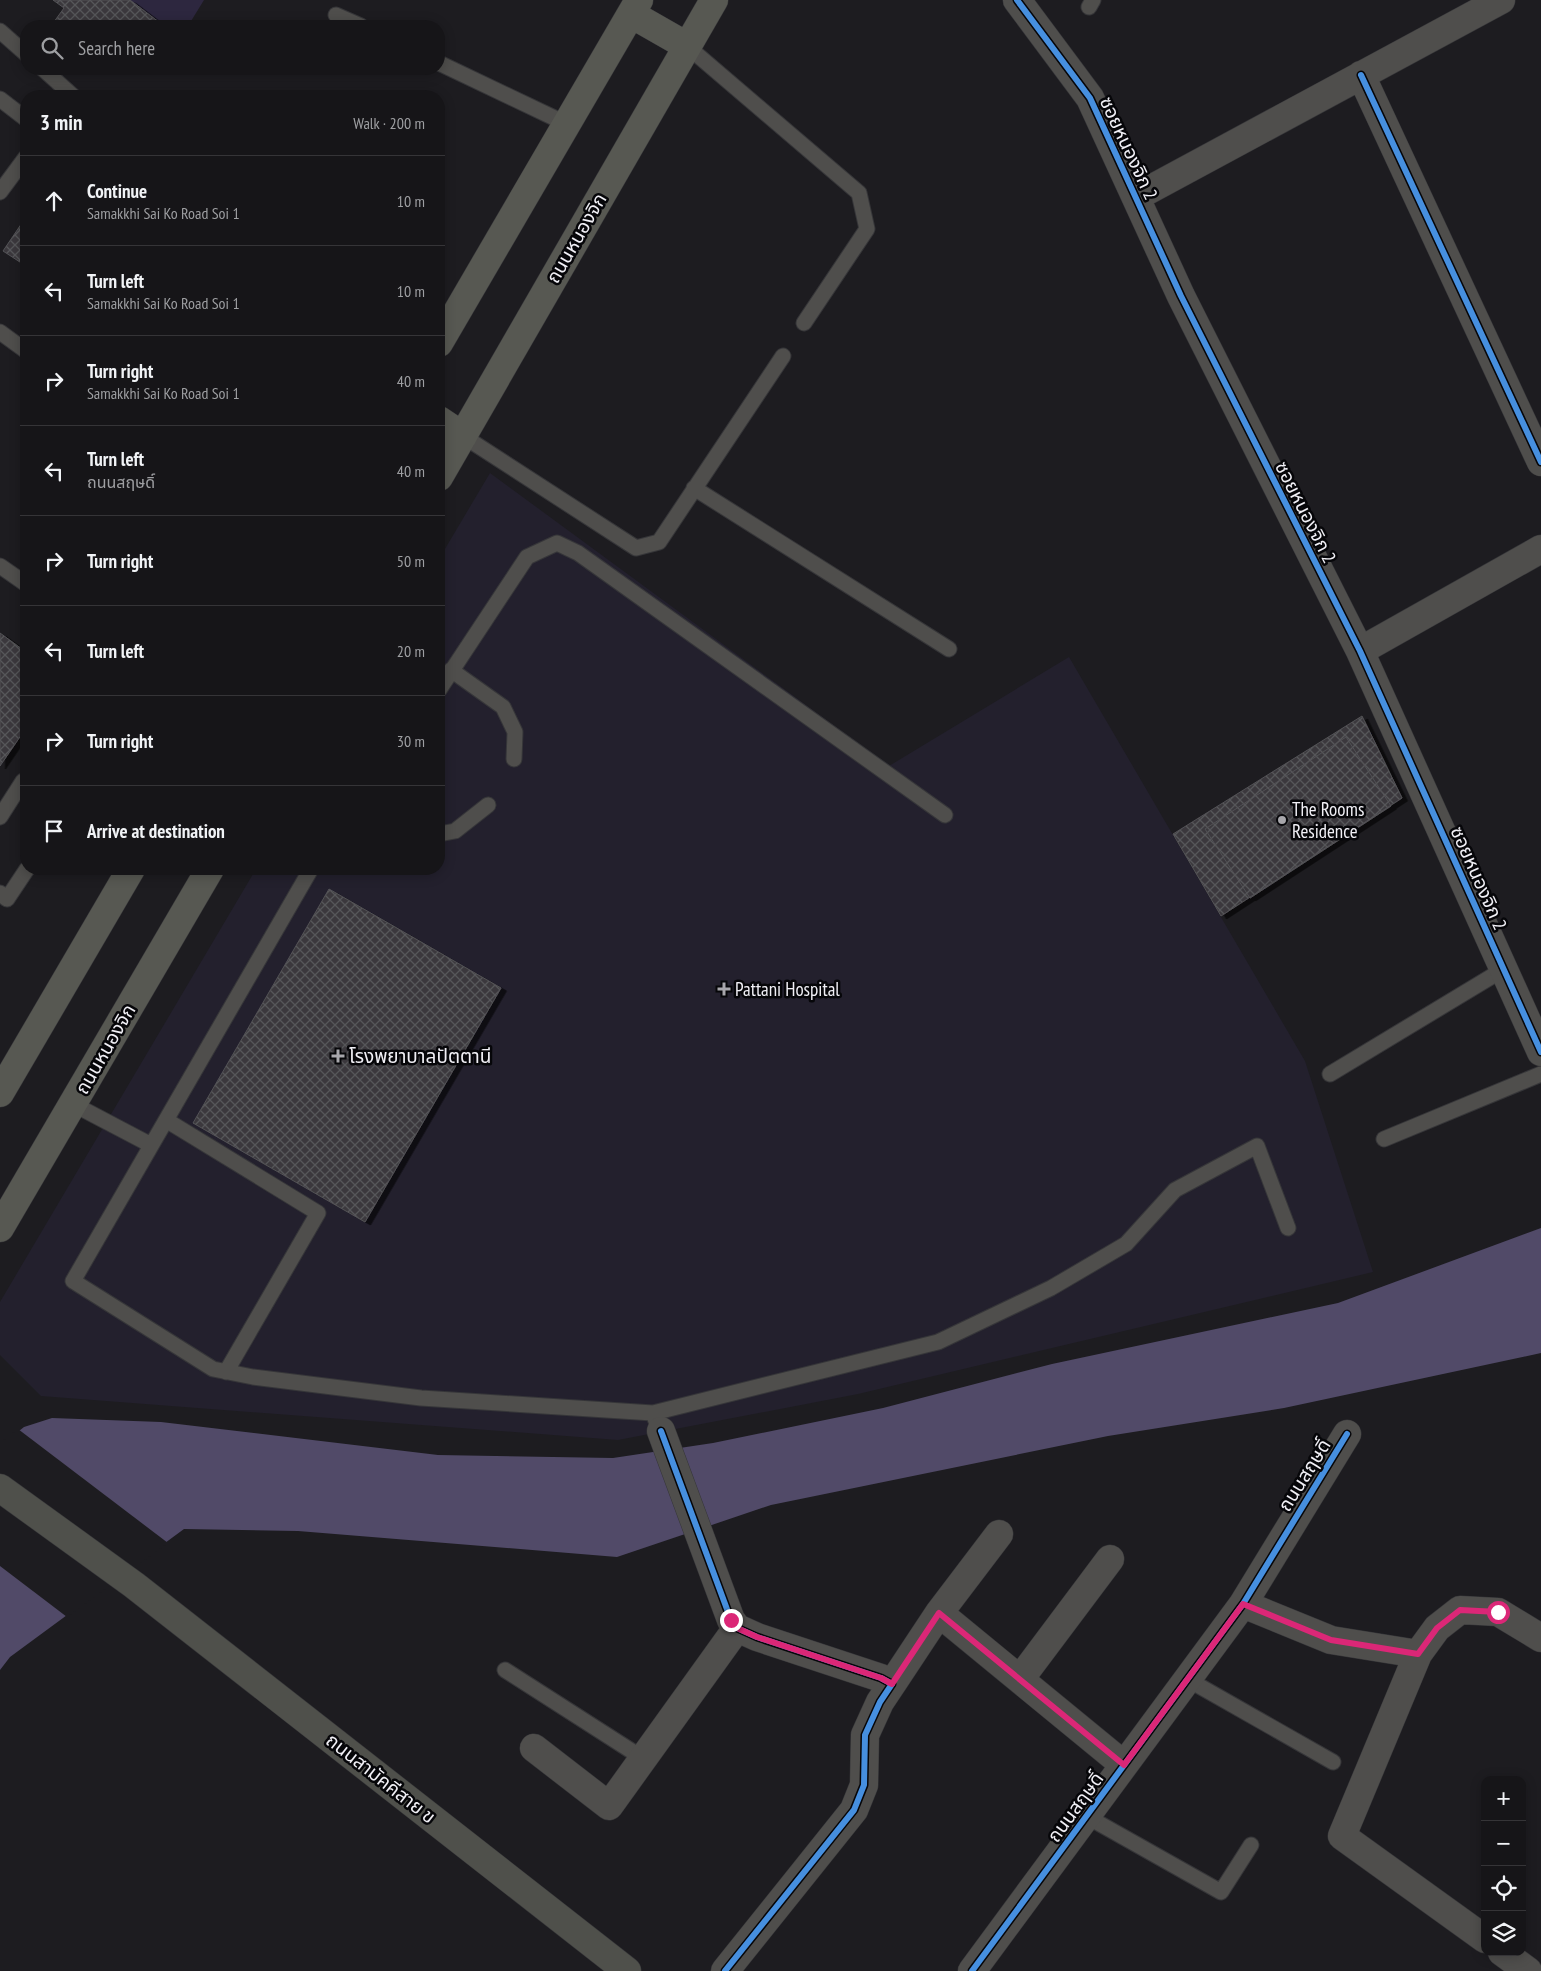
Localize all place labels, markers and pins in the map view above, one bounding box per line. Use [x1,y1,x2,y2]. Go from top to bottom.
place label: The Rooms Residence [1292,797,1364,843]
marker: The Rooms Residence [1276,814,1288,826]
place label: Pattani Hospital [735,977,840,1001]
marker: Pattani Hospital [717,982,731,996]
place label: โรงพยาบาลปัตตานี [349,1044,491,1068]
marker: โรงพยาบาลปัตตานี [331,1049,345,1063]

